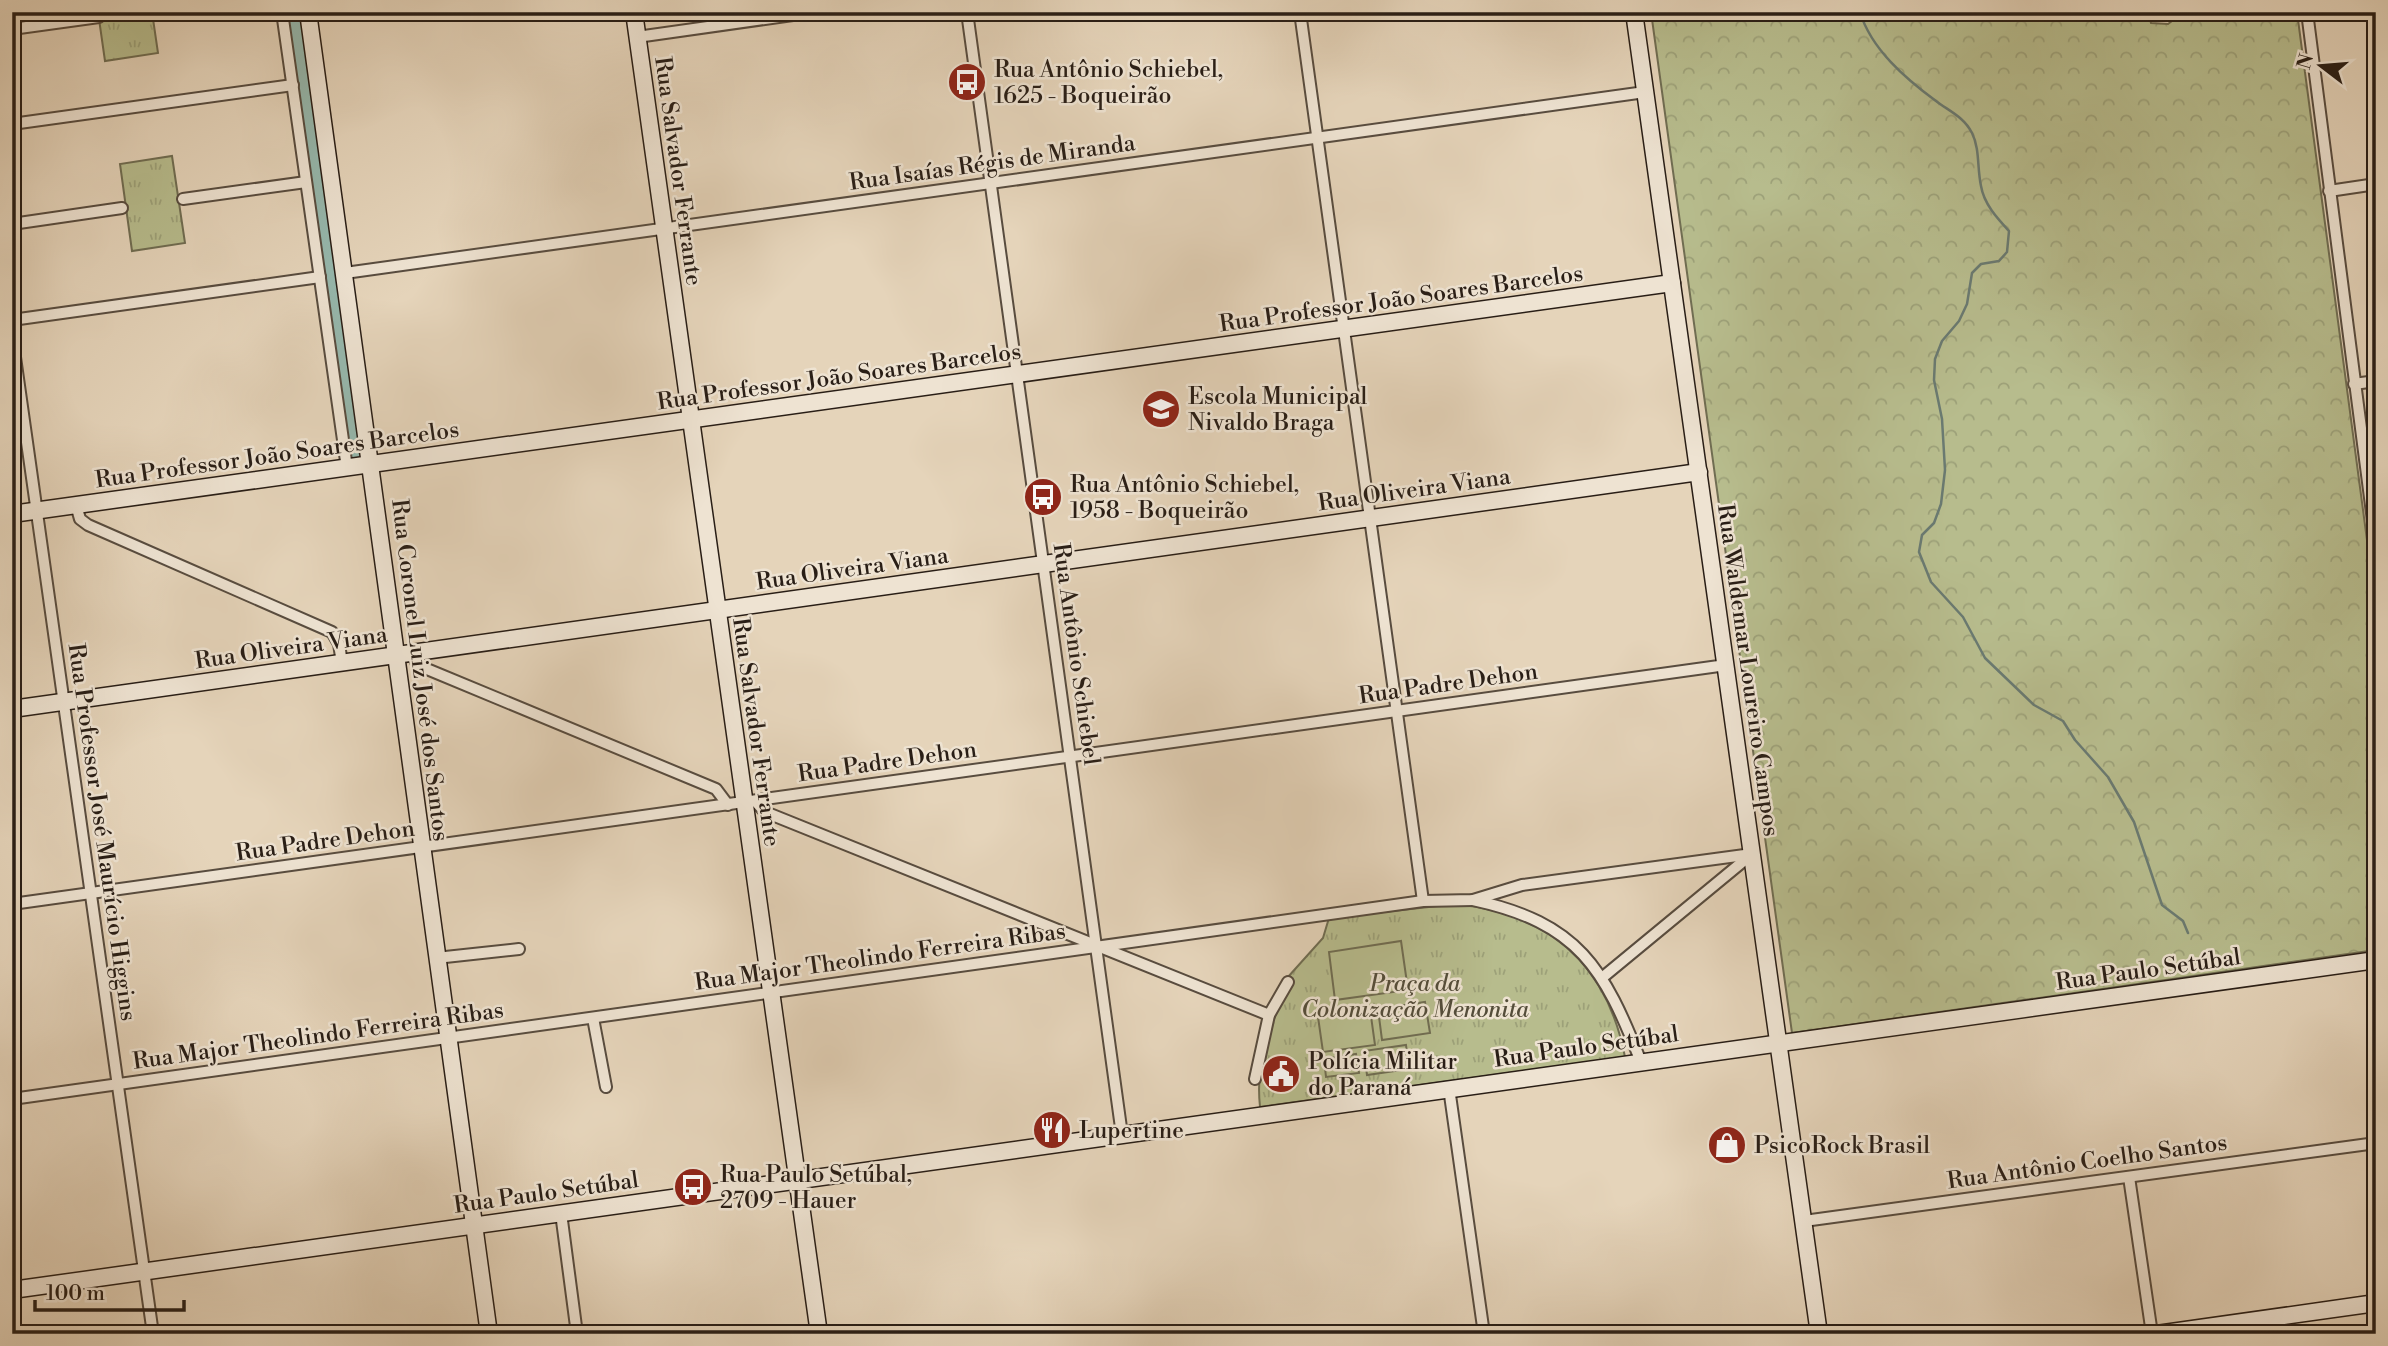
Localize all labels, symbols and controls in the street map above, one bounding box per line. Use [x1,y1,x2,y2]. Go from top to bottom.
north arrow [2286,32,2356,102]
text: N [2292,51,2319,72]
street label: Rua Salvador Ferrante [648,55,708,288]
place label: Rua Antônio Schiebel, 1625 - Boqueirão [994,56,1223,110]
bus stop icon: Rua Antônio Schiebel, 1625 - Boqueirão [946,61,988,103]
street label: Rua Isaías Régis de Miranda [847,129,1137,197]
street label: Rua Professor João Soares Barcelos [1217,260,1585,338]
street label: Rua Professor João Soares Barcelos [655,338,1023,416]
place label: Escola Municipal Nivaldo Braga [1188,383,1368,437]
school or university icon: Escola Municipal Nivaldo Braga [1140,388,1182,430]
street label: Rua Professor João Soares Barcelos [93,416,461,494]
street label: Rua Oliveira Viana [1316,463,1512,517]
place label: Rua Antônio Schiebel, 1958 - Boqueirão [1070,471,1299,525]
bus stop icon: Rua Antônio Schiebel, 1958 - Boqueirão [1022,476,1064,518]
street label: Rua Coronel Luiz José dos Santos [385,497,455,843]
street label: Rua Waldemar Loureiro Campos [1711,502,1785,838]
street label: Rua Antônio Schiebel [1047,541,1105,767]
street label: Rua Oliveira Viana [754,542,950,596]
street label: Rua Salvador Ferrante [726,616,786,849]
street label: Rua Oliveira Viana [193,621,389,675]
street label: Rua Professor José Maurício Higgins [62,642,142,1023]
street label: Rua Padre Dehon [1357,658,1540,710]
street label: Rua Padre Dehon [796,736,979,788]
street label: Rua Padre Dehon [234,815,417,867]
street label: Rua Major Theolindo Ferreira Ribas [693,917,1067,997]
street label: Rua Paulo Setúbal [2054,943,2243,997]
park label: Praça da Colonização Menonita [1301,970,1529,1024]
street label: Rua Major Theolindo Ferreira Ribas [131,996,505,1076]
street label: Rua Paulo Setúbal [1492,1020,1681,1074]
place label: Polícia Militar do Paraná [1308,1048,1457,1102]
public building icon: Polícia Militar do Paraná [1260,1053,1302,1095]
restaurant icon: Lupertine [1031,1109,1073,1151]
place label: Lupertine [1079,1117,1184,1145]
shop icon: PsicoRock Brasil [1706,1124,1748,1166]
street label: Rua Antônio Coelho Santos [1945,1128,2229,1196]
place label: PsicoRock Brasil [1754,1132,1930,1160]
place label: Rua Paulo Setúbal, 2709 - Hauer [720,1161,912,1215]
street label: Rua Paulo Setúbal [452,1166,641,1220]
bus stop icon: Rua Paulo Setúbal, 2709 - Hauer [672,1166,714,1208]
scale bar [35,1269,184,1313]
text: 100 m [46,1281,105,1307]

